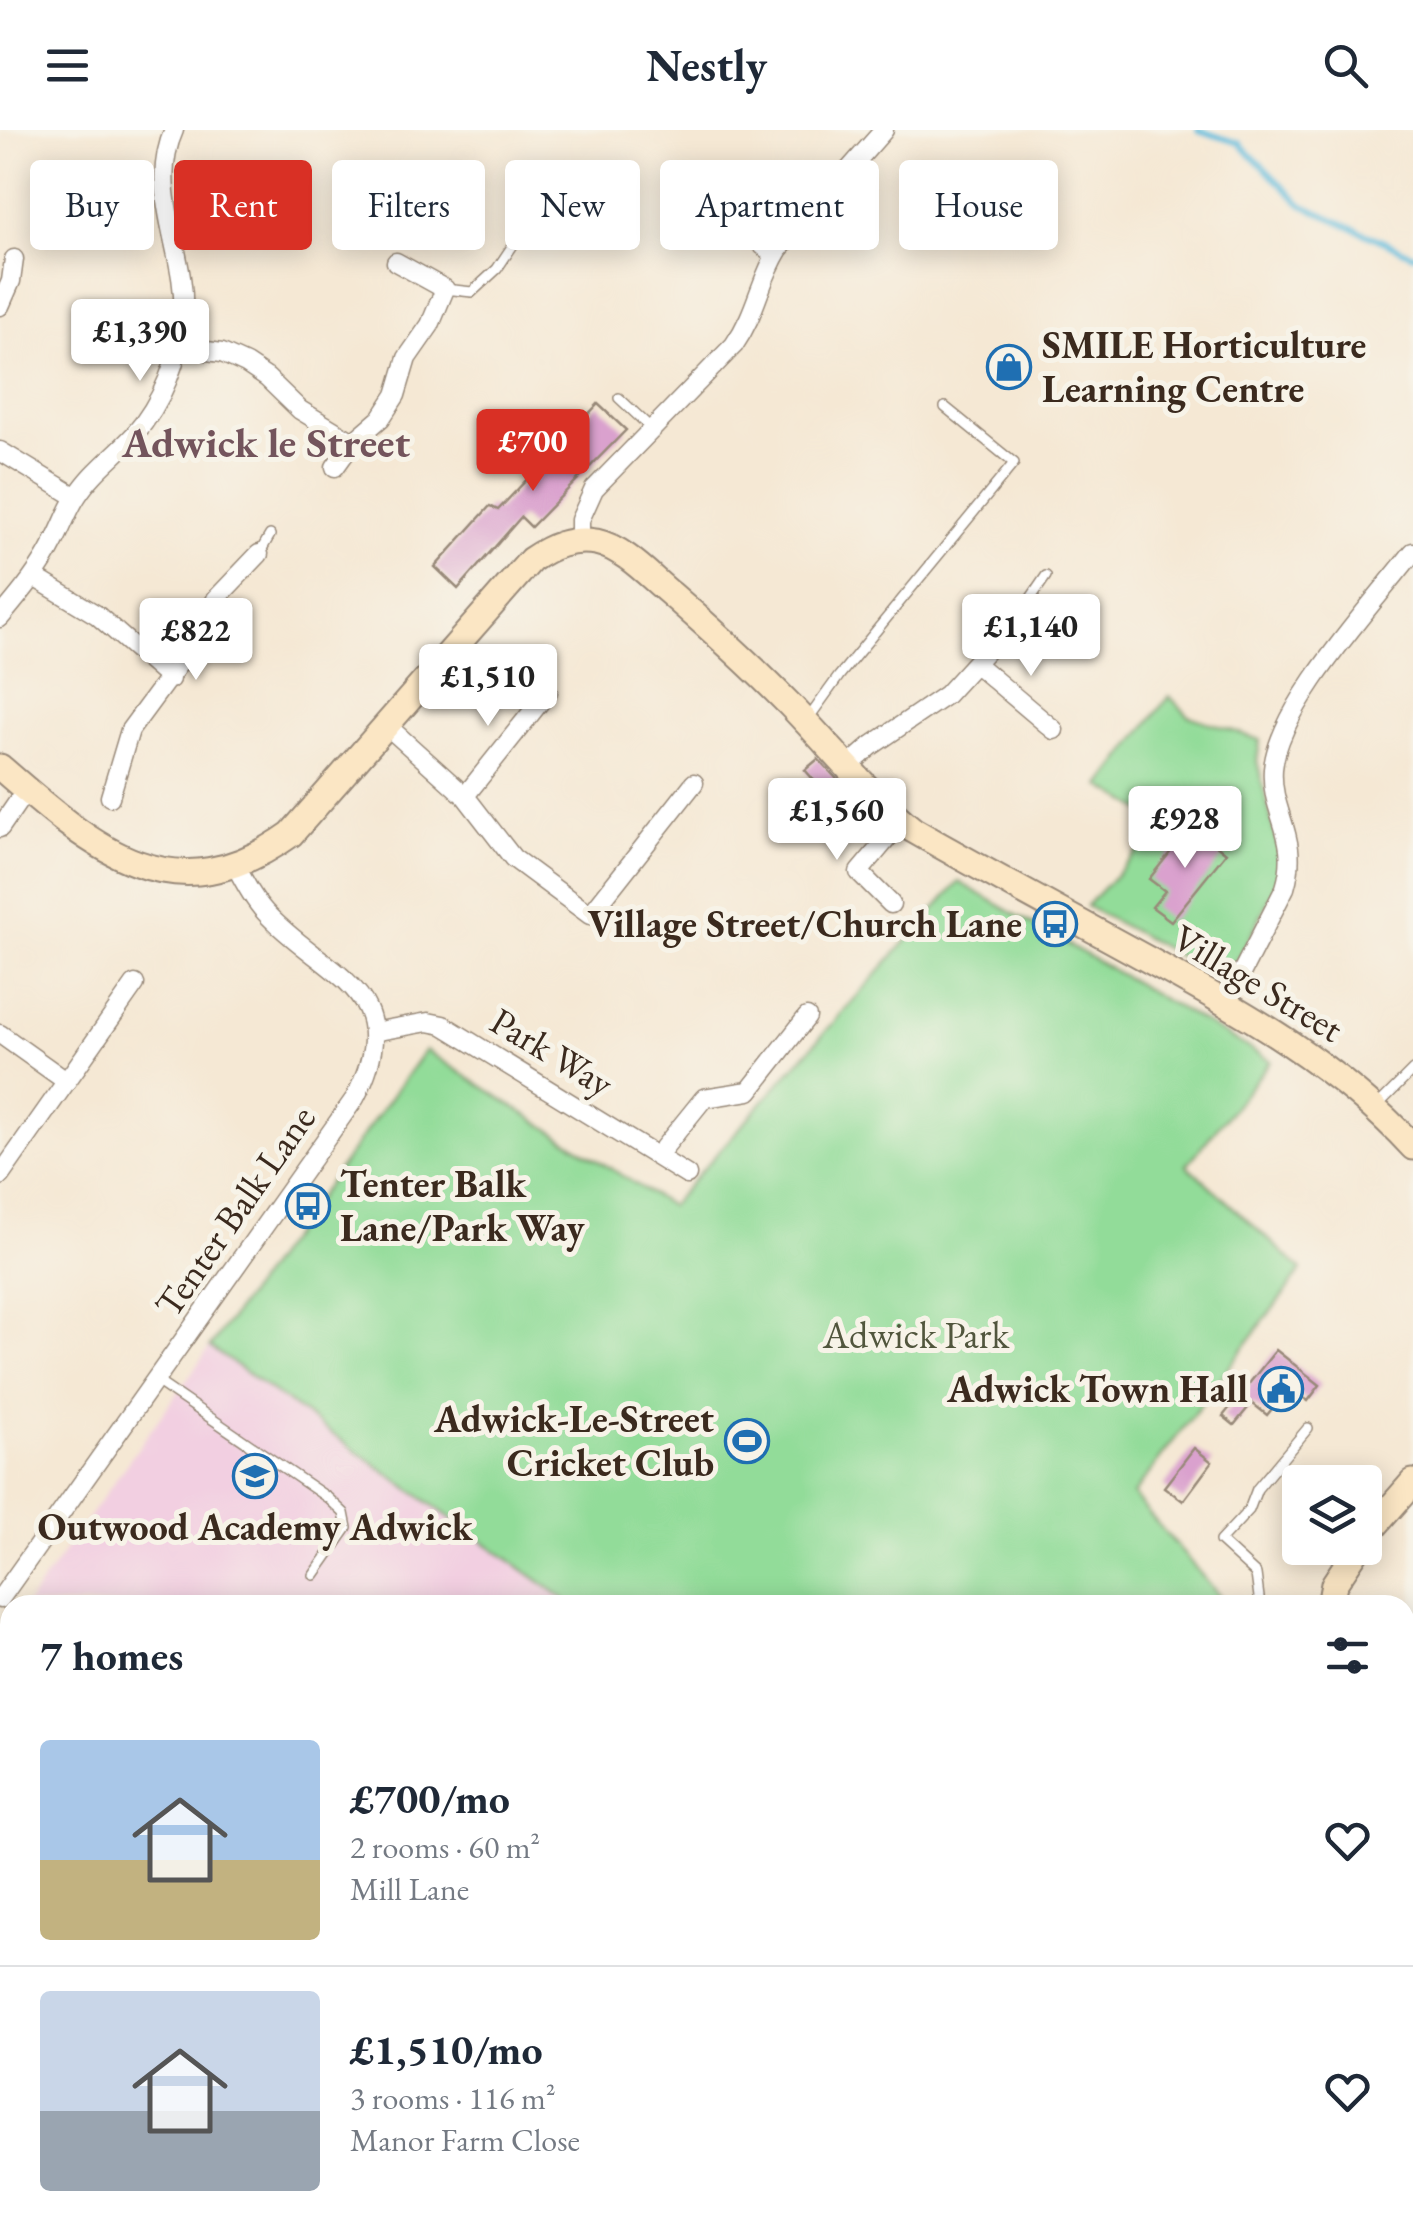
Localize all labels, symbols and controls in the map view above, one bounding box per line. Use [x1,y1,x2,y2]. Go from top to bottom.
text: Nestly [646,36,767,94]
icon: menu [40,38,95,93]
icon: search [1318,38,1373,93]
chip: Buy [30,160,154,250]
chip: Rent [174,160,312,250]
chip: Filters [332,160,485,250]
chip: New [505,160,640,250]
chip: Apartment [660,160,879,250]
chip: House [899,160,1058,250]
pin: £1,390 [59,299,221,384]
text: £1,390 [93,310,187,352]
place label: SMILE Horticulture Learning Centre [1042,320,1366,413]
shop icon: SMILE Horticulture Learning Centre [986,344,1032,390]
pin: £700 [474,409,592,494]
district label: Adwick le Street [121,415,411,470]
text: £700 [499,420,567,462]
pin: £1,140 [950,594,1112,679]
pin: £822 [137,598,255,683]
text: £1,140 [984,605,1078,647]
text: £822 [162,609,230,651]
pin: £1,510 [407,644,569,729]
text: £1,510 [441,655,535,697]
pin: £1,560 [756,778,918,863]
pin: £928 [1126,786,1244,871]
text: £1,560 [790,789,884,831]
text: £928 [1151,797,1219,839]
place label: Village Street/Church Lane [587,899,1022,948]
bus stop icon: Village Street/Church Lane [1032,901,1078,947]
street label: Village Street [1164,913,1352,1053]
street label: Park Way [482,996,623,1107]
street label: Tenter Balk Lane [143,1095,326,1326]
place label: Tenter Balk Lane/Park Way [340,1159,585,1252]
bus stop icon: Tenter Balk Lane/Park Way [285,1183,331,1229]
park label: Adwick Park [822,1310,1010,1359]
place label: Adwick Town Hall [946,1364,1248,1413]
public building icon: Adwick Town Hall [1258,1366,1304,1412]
place label: Adwick-Le-Street Cricket Club [433,1394,714,1487]
sports icon: Adwick-Le-Street Cricket Club [724,1418,770,1464]
school or university icon: Outwood Academy Adwick [232,1453,278,1499]
map controls [1282,1465,1382,1565]
button: layers [1282,1465,1382,1565]
place label: Outwood Academy Adwick [38,1502,474,1551]
text: 7 homes [40,1628,183,1683]
icon: filters [1320,1628,1375,1683]
text: £700/mo [350,1771,510,1826]
icon: home [120,1780,240,1900]
icon: heart [1320,1813,1375,1868]
text: 2 rooms · 60 m² [350,1826,540,1868]
text: Mill Lane [350,1868,469,1910]
text: £1,510/mo [350,2022,543,2077]
icon: home [120,2031,240,2151]
icon: heart [1320,2064,1375,2119]
text: 3 rooms · 116 m² [350,2077,556,2119]
text: Manor Farm Close [350,2119,580,2161]

